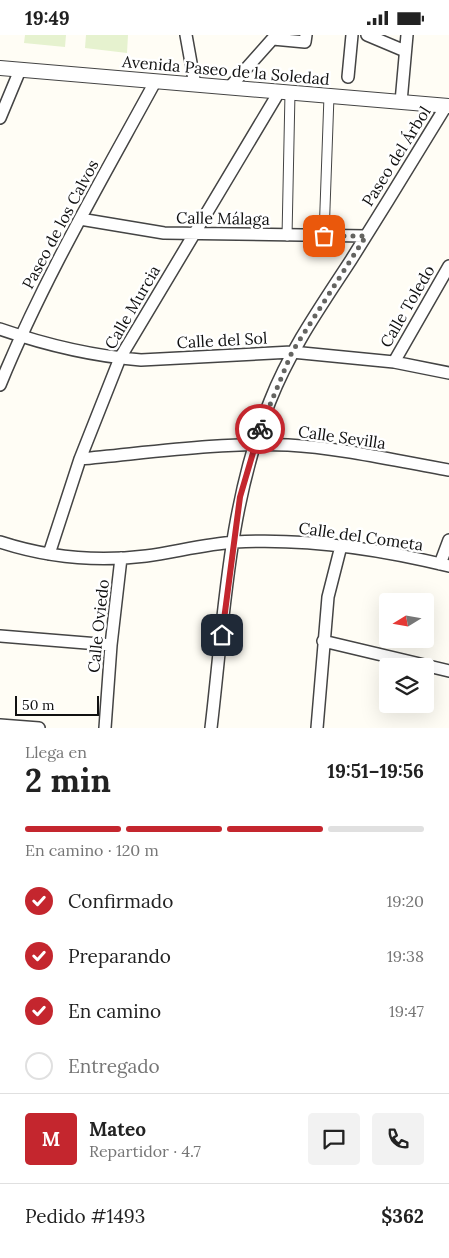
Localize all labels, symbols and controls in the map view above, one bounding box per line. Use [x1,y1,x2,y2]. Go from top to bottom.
text: 19:49 [25,6,70,30]
street label: Avenida Paseo de la Soledad [120,51,331,89]
street label: Paseo del Árbol [357,102,435,210]
street label: Paseo de los Calvos [17,156,103,292]
street label: Calle Málaga [176,207,270,229]
pin [303,215,345,257]
icon: bag [310,222,338,250]
street label: Calle Toledo [375,261,439,351]
street label: Calle Murcia [100,262,164,352]
street label: Calle del Sol [176,328,268,352]
courier [235,404,285,454]
icon: bike [246,415,274,443]
street label: Calle Sevilla [297,421,387,453]
street label: Calle del Cometa [297,517,425,555]
street label: Calle Oviedo [83,578,113,674]
north arrow [379,593,434,647]
map controls [379,593,434,713]
pin [201,614,243,656]
icon: home [208,621,236,649]
button: layers [379,658,434,713]
scale bar [15,693,99,716]
text: 50 m [22,696,55,714]
text: Llega en [25,742,87,762]
text: 19:51–19:56 [327,759,424,783]
text: 2 min [25,760,111,801]
text: En camino · 120 m [25,840,159,860]
icon: check [25,887,53,915]
text: Confirmado [68,889,173,913]
text: 19:20 [386,891,424,911]
icon: check [25,942,53,970]
text: Preparando [68,944,171,968]
text: 19:38 [387,946,424,966]
icon: check [25,997,53,1025]
text: En camino [68,999,161,1023]
text: 19:47 [389,1001,424,1021]
text: Entregado [68,1054,160,1078]
button: chat [308,1113,360,1165]
button: phone [372,1113,424,1165]
text: Mateo [89,1117,146,1141]
text: M [42,1127,60,1151]
text: Repartidor · 4.7 [89,1141,201,1161]
text: Pedido #1493 [25,1204,145,1228]
text: $362 [381,1204,424,1228]

